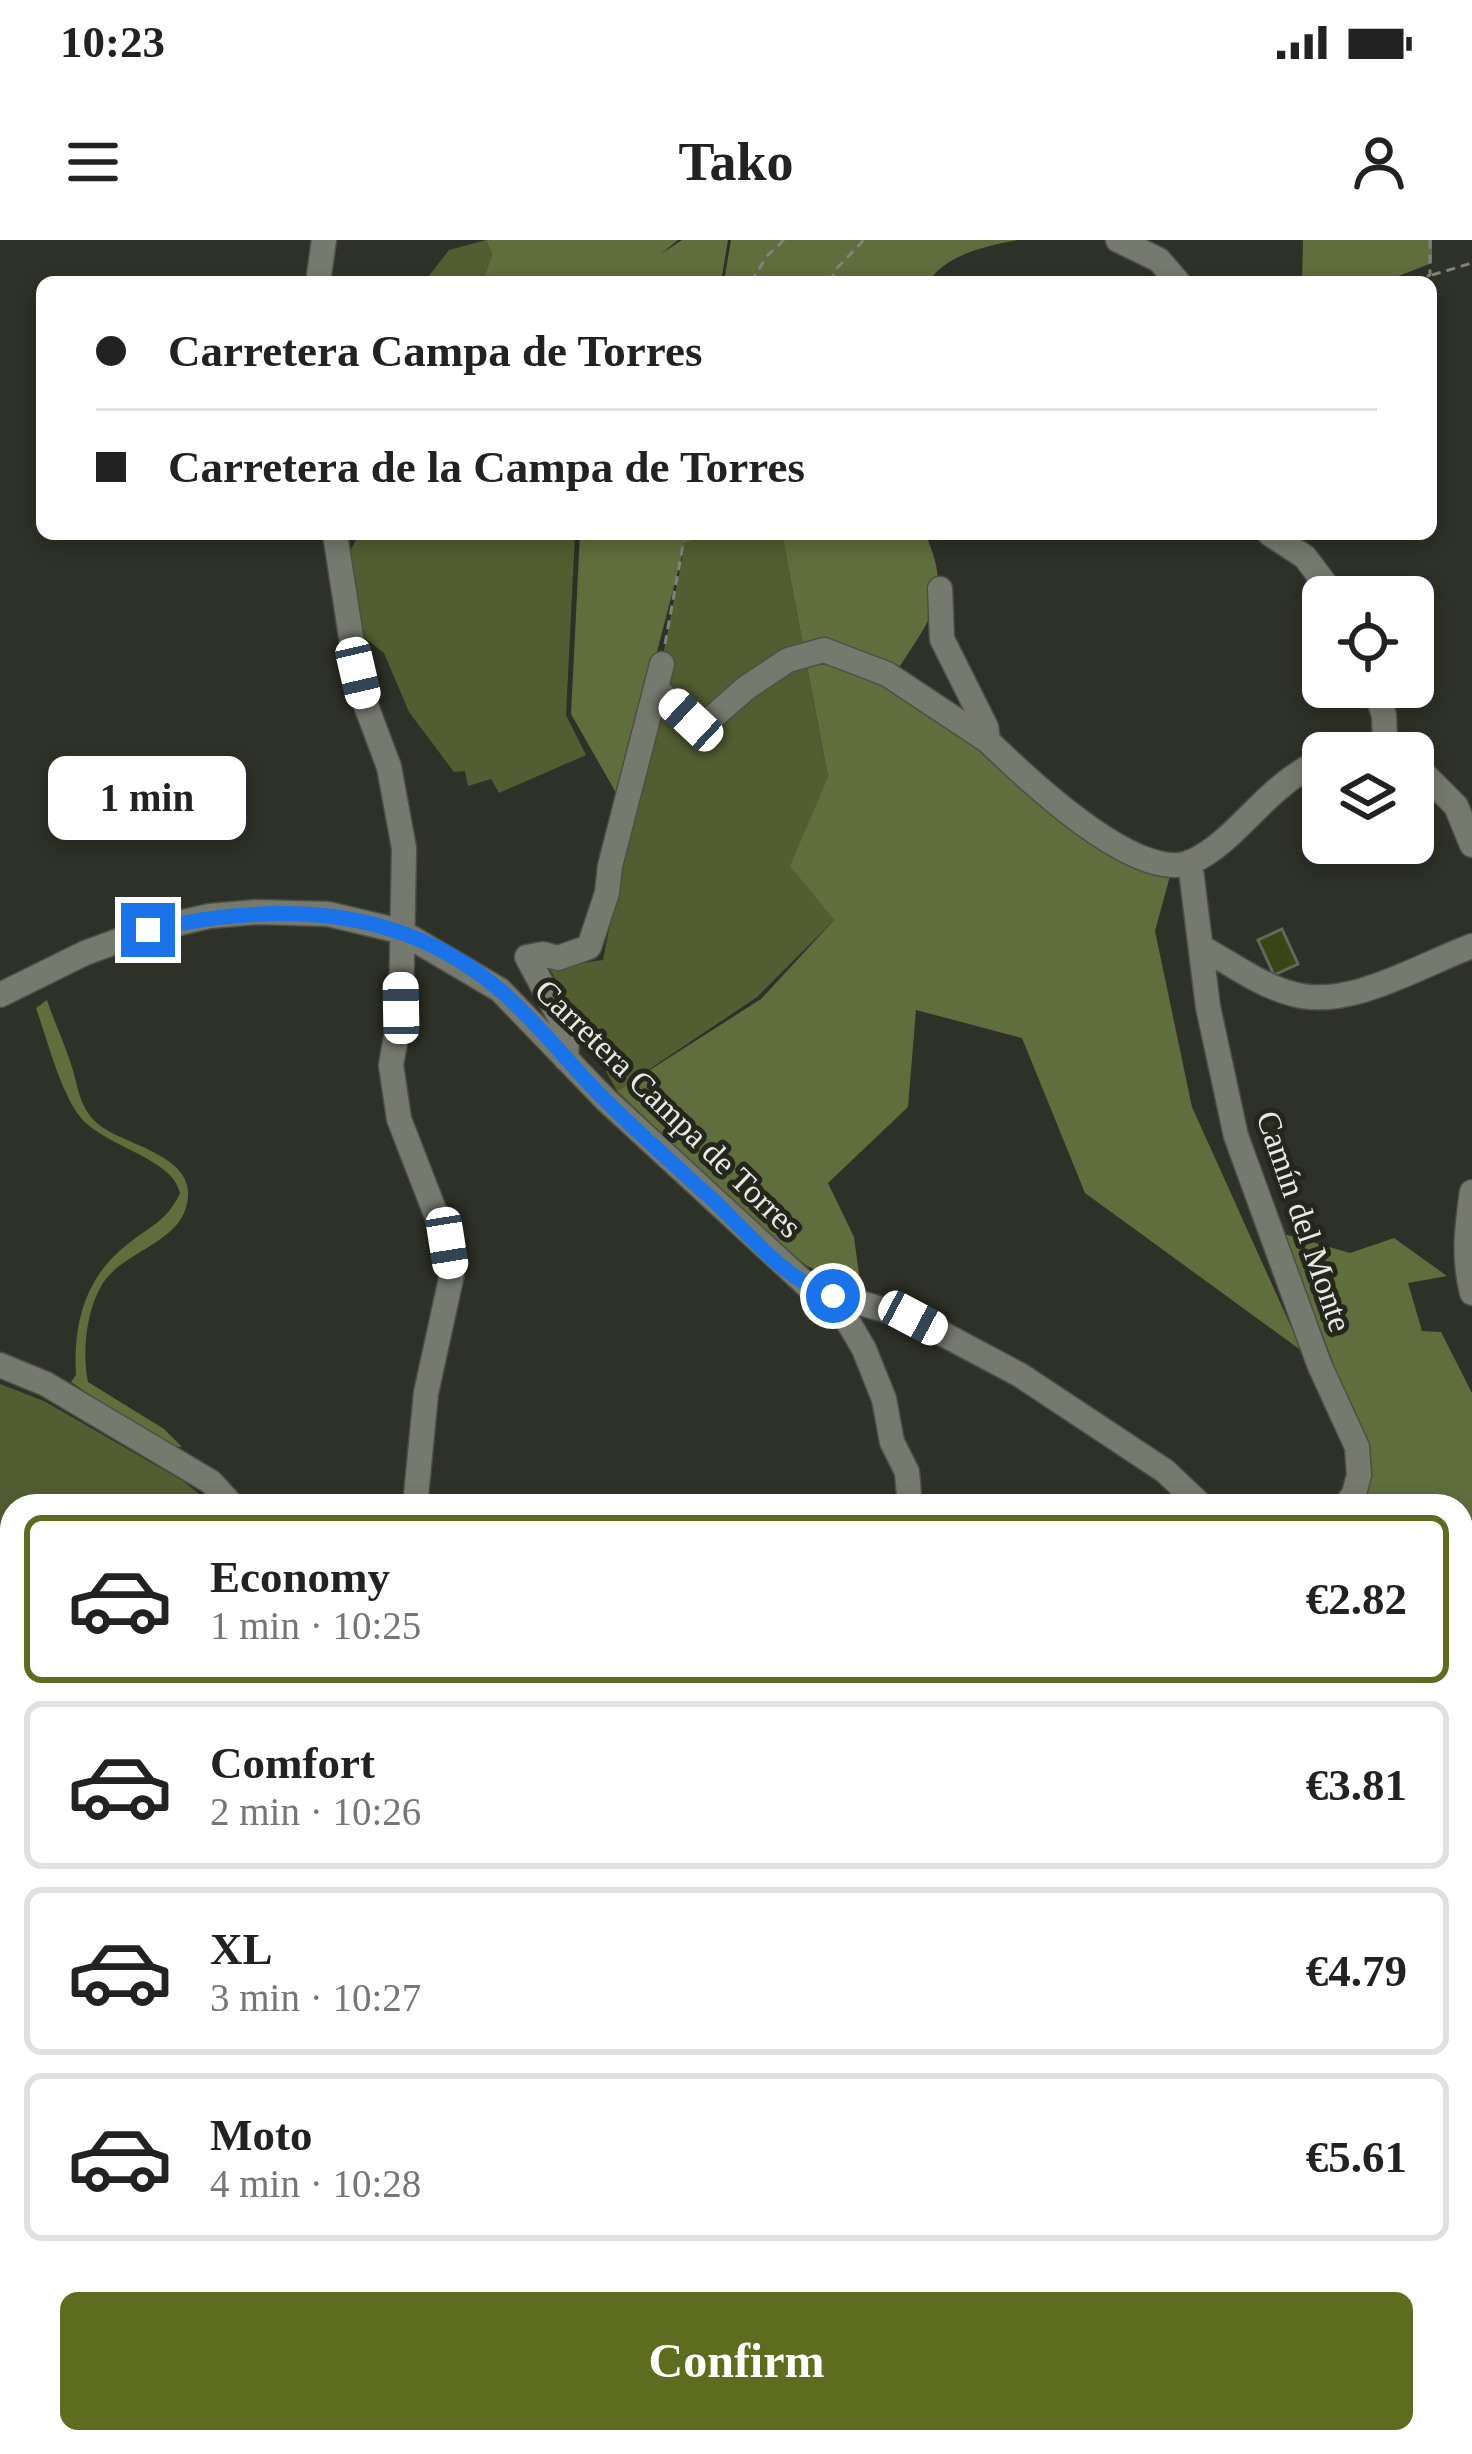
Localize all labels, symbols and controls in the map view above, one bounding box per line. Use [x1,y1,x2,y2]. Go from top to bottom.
text: 10:23 [60,17,165,67]
icon: menu [60,129,126,195]
icon: person [1346,129,1412,195]
text: Tako [678,132,794,192]
text: Carretera Campa de Torres [168,326,703,376]
text: Carretera de la Campa de Torres [168,442,805,492]
map controls [1302,576,1434,864]
button: locate [1302,576,1434,708]
car [332,634,384,712]
car [652,682,730,758]
button: layers [1302,732,1434,864]
callout: 1 min [49,756,247,840]
text: 1 min [100,776,194,819]
route end [121,903,175,957]
car [382,972,420,1044]
street label: Carretera Campa de Torres [528,972,809,1245]
street label: Camín del Monte [1249,1106,1359,1336]
car [424,1205,470,1281]
route start [806,1269,860,1323]
car [873,1285,953,1351]
icon: car [66,1545,174,1653]
text: Economy [210,1552,390,1602]
text: €2.82 [1306,1574,1407,1624]
text: 1 min · 10:25 [210,1604,421,1647]
icon: car [66,1731,174,1839]
text: Comfort [210,1738,375,1788]
text: €3.81 [1306,1760,1407,1810]
text: 2 min · 10:26 [210,1790,421,1833]
icon: car [66,1917,174,2025]
text: XL [210,1924,273,1974]
text: €4.79 [1306,1946,1407,1996]
text: 3 min · 10:27 [210,1976,421,2019]
icon: car [66,2103,174,2211]
text: Moto [210,2110,312,2160]
text: €5.61 [1306,2132,1407,2182]
text: 4 min · 10:28 [210,2162,421,2205]
button: Confirm [60,2292,1413,2430]

